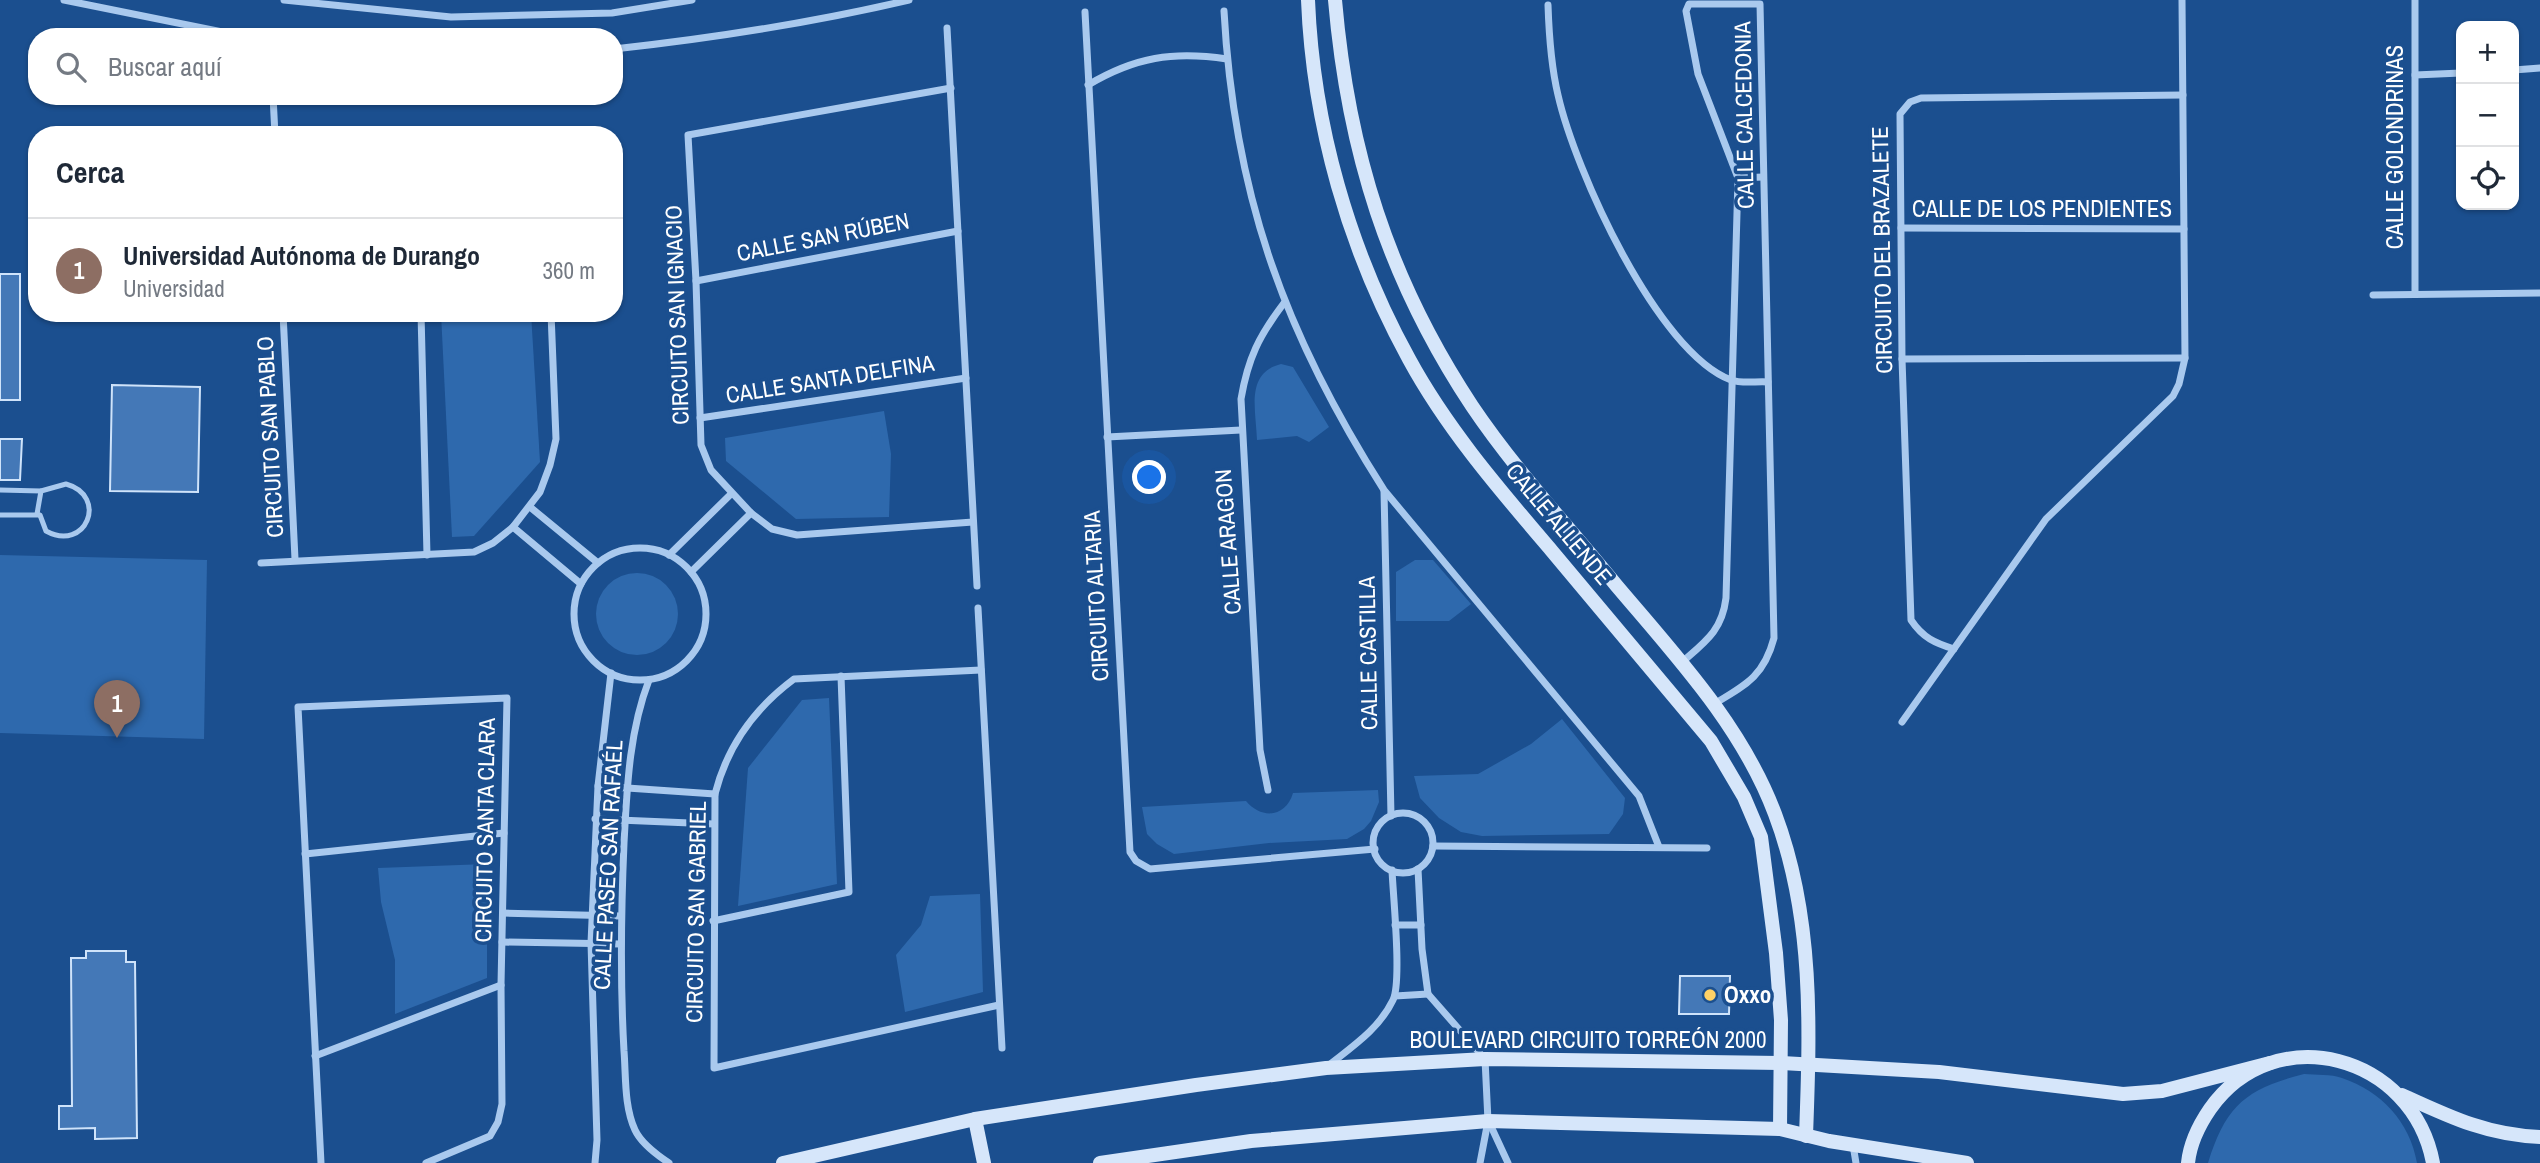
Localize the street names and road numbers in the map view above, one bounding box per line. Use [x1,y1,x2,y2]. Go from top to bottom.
street label: CALLE CALCEDONIA [1726,21,1761,209]
street label: CALLE GOLONDRINAS [2379,45,2410,249]
street label: CIRCUITO DEL BRAZALETE [1864,126,1899,374]
street label: CALLE DE LOS PENDIENTES [1912,193,2172,224]
street label: CIRCUITO SAN IGNACIO [657,205,696,425]
street label: CALLE SAN RÚBEN [734,205,912,268]
street label: CIRCUITO SAN PABLO [249,336,290,539]
street label: CALLE SANTA DELFINA [724,347,937,410]
street label: CALLE ALLENDE [1499,456,1619,591]
street label: CALLE ARAGON [1207,468,1248,616]
street label: CIRCUITO ALTARIA [1076,509,1115,682]
street label: CALLE CASTILLA [1351,575,1384,730]
street label: CIRCUITO SANTA CLARA [467,717,502,943]
street label: CALLE PASEO SAN RAFAÉL [585,739,630,991]
street label: CIRCUITO SAN GABRIEL [678,800,713,1023]
street label: BOULEVARD CIRCUITO TORREÓN 2000 [1409,1024,1767,1055]

